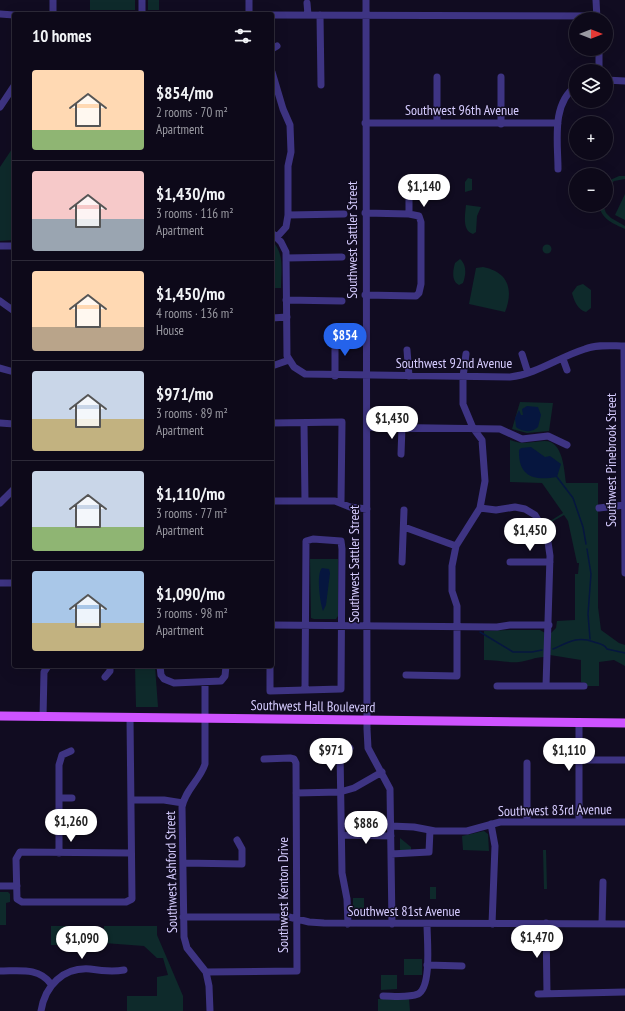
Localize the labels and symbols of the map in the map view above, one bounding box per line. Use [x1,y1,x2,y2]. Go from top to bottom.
north arrow [569,12,613,56]
street label: Southwest 96th Avenue [405,101,519,119]
pin: $1,140 [391,174,457,208]
street label: Southwest Sattler Street [343,181,361,299]
pin: $854 [321,323,369,357]
street label: Southwest 92nd Avenue [396,354,512,372]
street label: Southwest Pinebrook Street [602,393,620,527]
pin: $1,430 [359,406,425,440]
street label: Southwest Sattler Street [345,505,363,623]
pin: $1,450 [497,518,563,552]
street label: Southwest Hall Boulevard [251,696,375,716]
pin: $971 [307,738,355,772]
pin: $1,110 [536,738,602,772]
street label: Southwest 83rd Avenue [498,800,612,820]
pin: $1,260 [38,809,104,843]
street label: Southwest Ashford Street [161,811,181,933]
pin: $886 [342,811,390,845]
street label: Southwest Kenton Drive [274,837,292,953]
street label: Southwest 81st Avenue [348,902,461,920]
pin: $1,470 [504,925,570,959]
pin: $1,090 [49,926,115,960]

